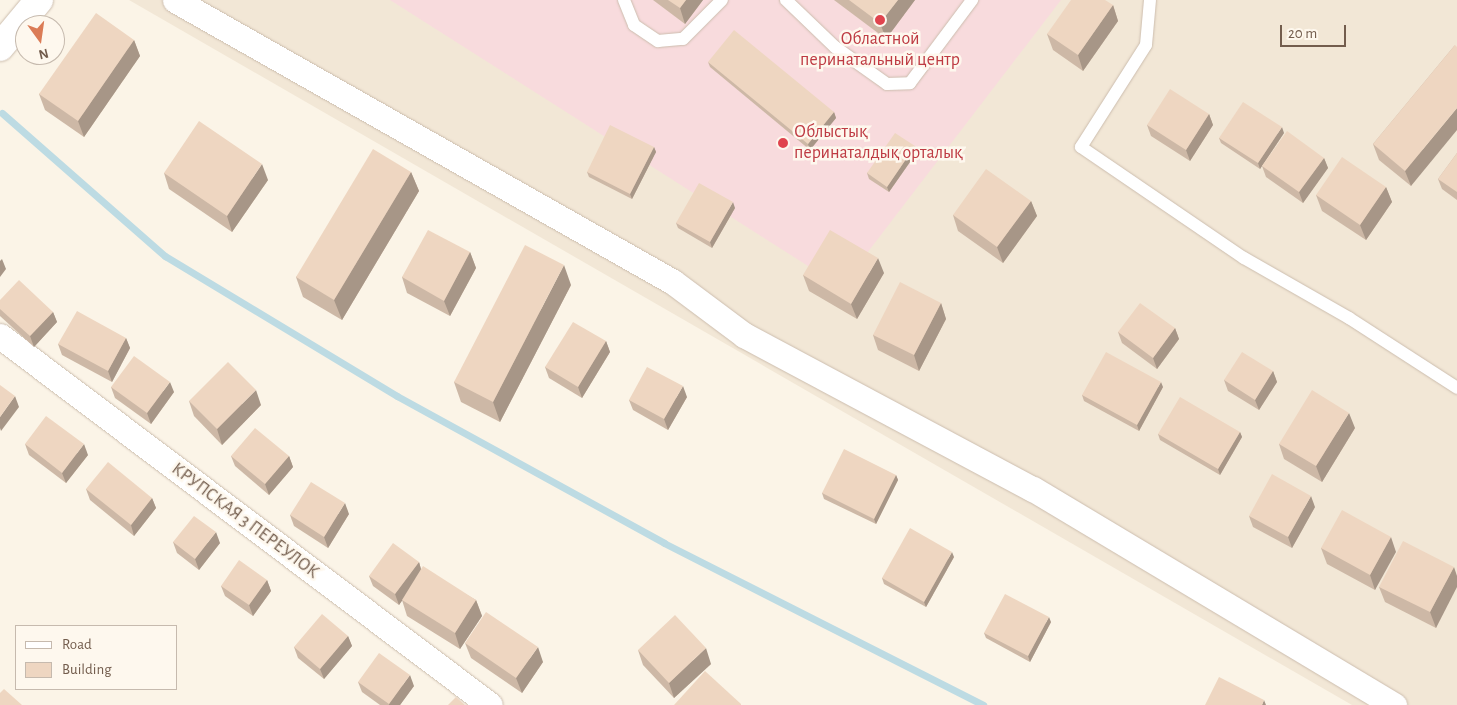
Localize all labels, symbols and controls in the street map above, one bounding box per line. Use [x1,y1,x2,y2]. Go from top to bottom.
marker: Областной перинатальный центр [873,13,887,27]
north arrow [15,15,65,65]
scale bar [1282,15,1348,47]
text: 20 m [1288,26,1317,41]
place label: Областной перинатальный центр [800,29,960,72]
text: N [37,46,50,62]
place label: Облыстық перинаталдық орталық [794,122,963,164]
marker: Облыстық перинаталдық орталық [776,136,790,150]
street label: КРУПСКАЯ 3 ПЕРЕУЛОК [167,458,323,584]
legend [15,625,178,690]
text: Road [62,637,92,652]
text: Building [62,662,112,677]

